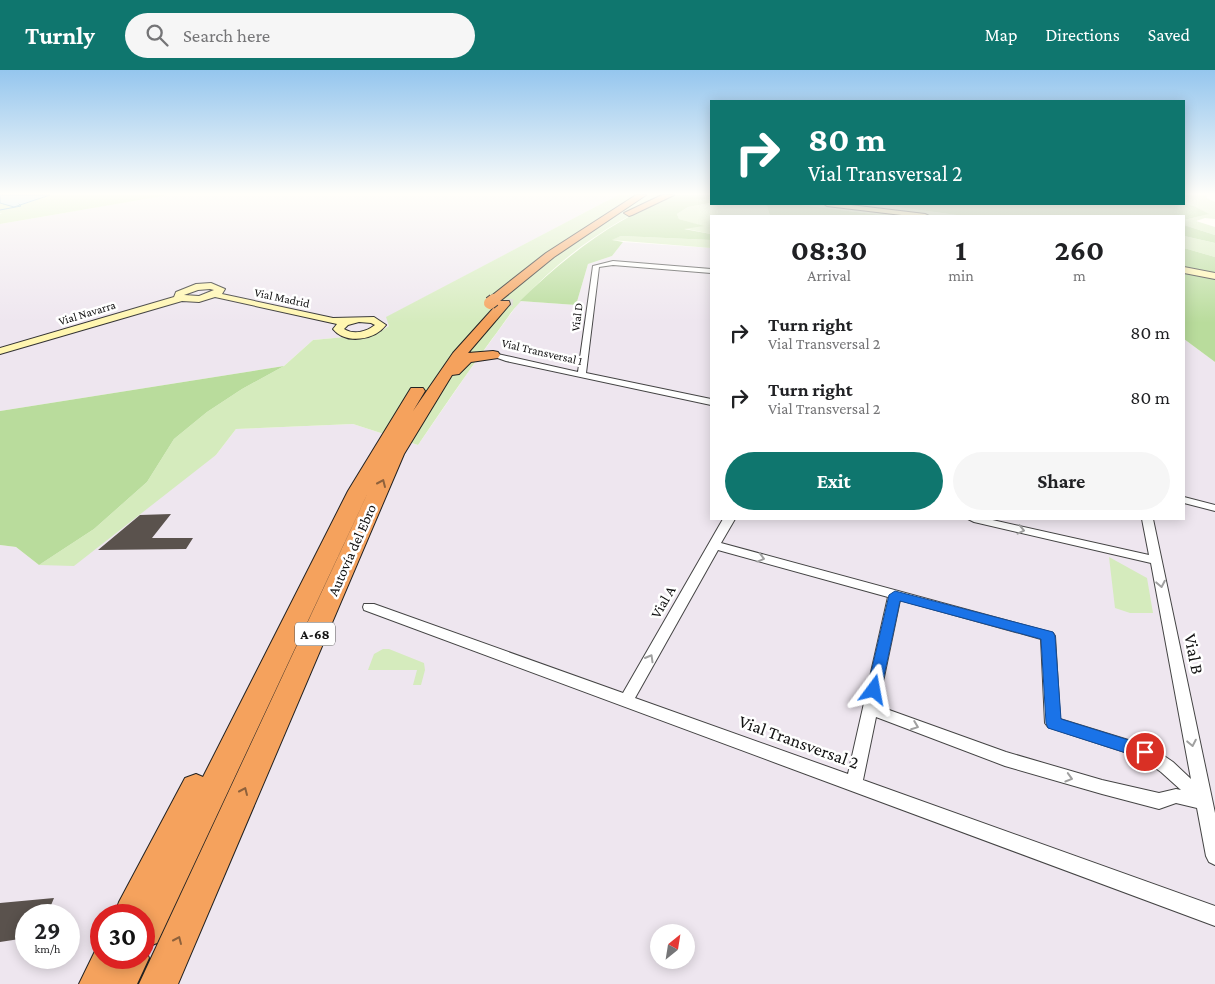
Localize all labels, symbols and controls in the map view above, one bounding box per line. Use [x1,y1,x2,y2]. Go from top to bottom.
search box [125,13,475,58]
icon: search [143,21,171,49]
text: Turnly [25,22,95,49]
text: Search here [183,25,270,46]
text: Map [985,25,1017,45]
text: Directions [1045,25,1120,45]
text: Saved [1148,25,1190,45]
icon: right [725,120,790,185]
text: 80 m [808,120,886,159]
text: Vial Transversal 2 [808,161,962,186]
text: 08:30 [791,233,868,266]
text: 1 [955,233,967,266]
text: 260 [1054,233,1104,266]
text: Arrival [807,267,851,284]
text: min [948,267,974,284]
text: m [1073,267,1086,284]
street label: Vial Madrid [253,285,312,311]
street label: Vial Navarra [57,298,118,328]
street label: Vial D [568,302,586,332]
text: Turn right [768,314,853,335]
icon: right [725,319,753,347]
text: 80 m [1130,322,1170,343]
text: Vial Transversal 2 [768,335,880,352]
street label: Vial Transversal 1 [500,336,584,368]
text: Turn right [768,379,853,400]
icon: right [725,384,753,412]
text: 80 m [1130,387,1170,408]
text: Vial Transversal 2 [768,400,880,417]
button: Exit [725,452,943,510]
button: Share [953,452,1170,510]
one-way arrow [376,479,387,488]
street label: Autovía del Ebro [325,502,379,598]
one-way arrow [1017,524,1026,535]
one-way arrow [756,553,764,563]
one-way arrow [1155,579,1166,588]
street label: Vial A [647,583,679,621]
road number: A-68 [295,622,335,646]
street label: Vial B [1180,632,1208,676]
one-way arrow [644,655,654,664]
position arrow [847,663,899,715]
street label: Vial Transversal 2 [736,711,862,773]
one-way arrow [911,720,919,730]
pin [1124,731,1166,773]
icon: arrive [1131,738,1159,766]
one-way arrow [1186,739,1197,748]
one-way arrow [1065,772,1073,782]
one-way arrow [238,787,248,796]
speed limit sign: 30 [90,904,155,969]
text: 29 [34,917,61,944]
north arrow [650,924,695,969]
map controls [650,924,695,969]
one-way arrow [171,936,182,945]
text: km/h [35,942,60,956]

